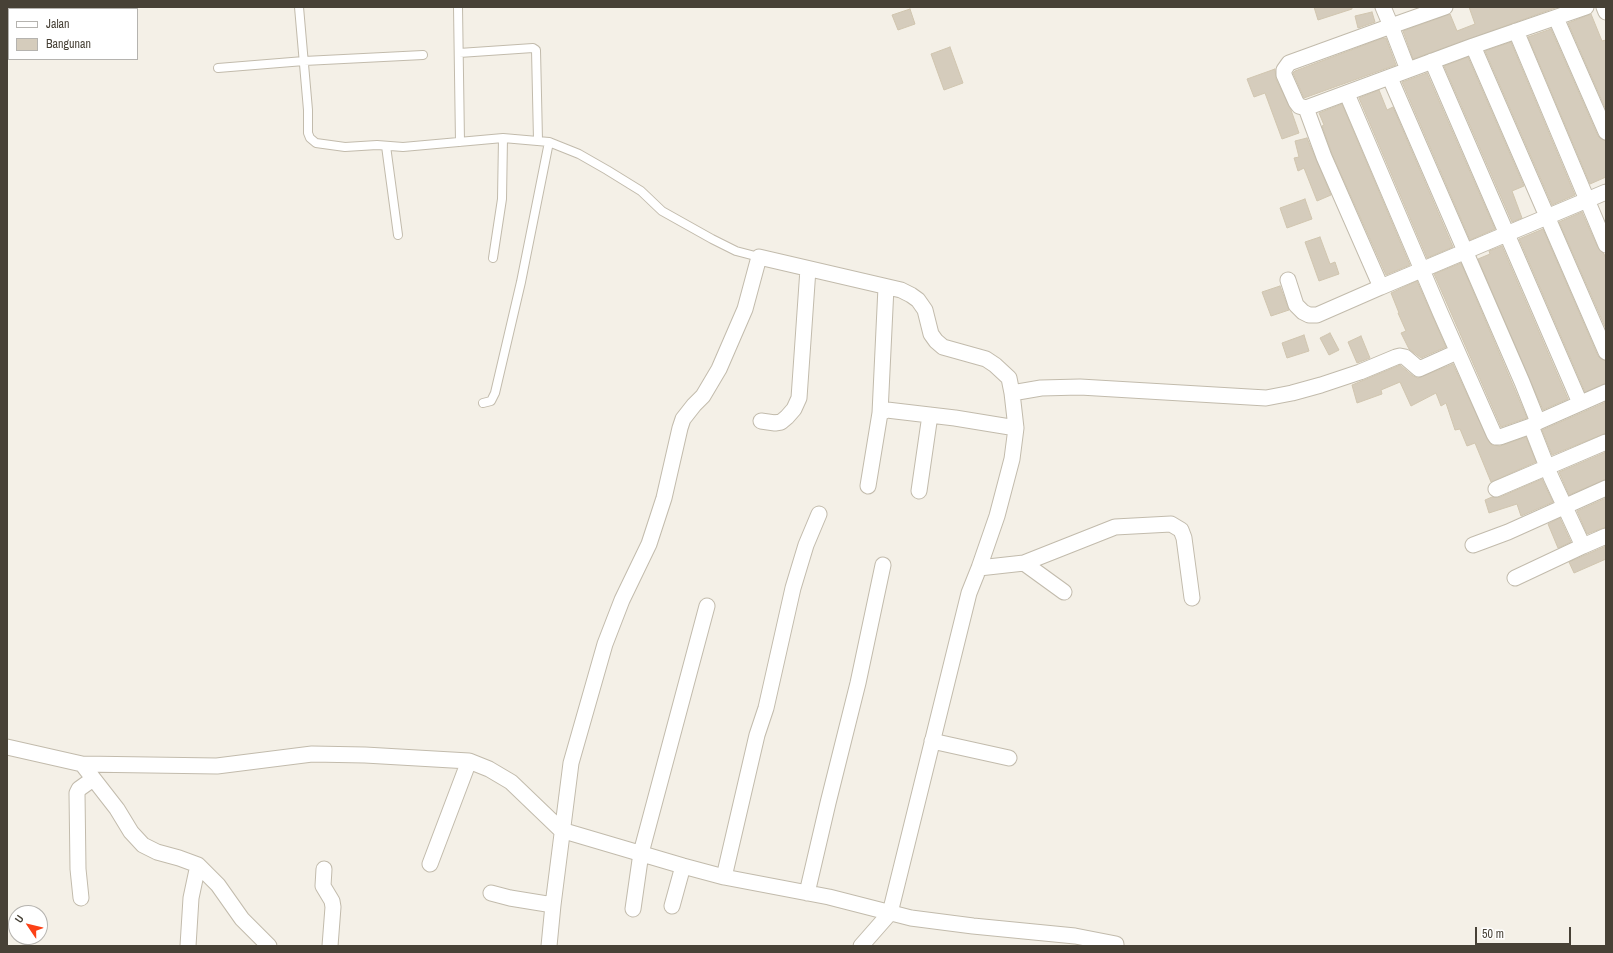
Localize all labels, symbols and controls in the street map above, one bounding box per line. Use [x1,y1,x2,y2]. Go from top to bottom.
legend [8,8,138,60]
text: Jalan [46,16,70,32]
text: Bangunan [46,36,91,52]
north arrow [8,905,48,945]
text: U [11,912,27,925]
scale bar [1477,919,1573,945]
text: 50 m [1482,926,1504,942]

